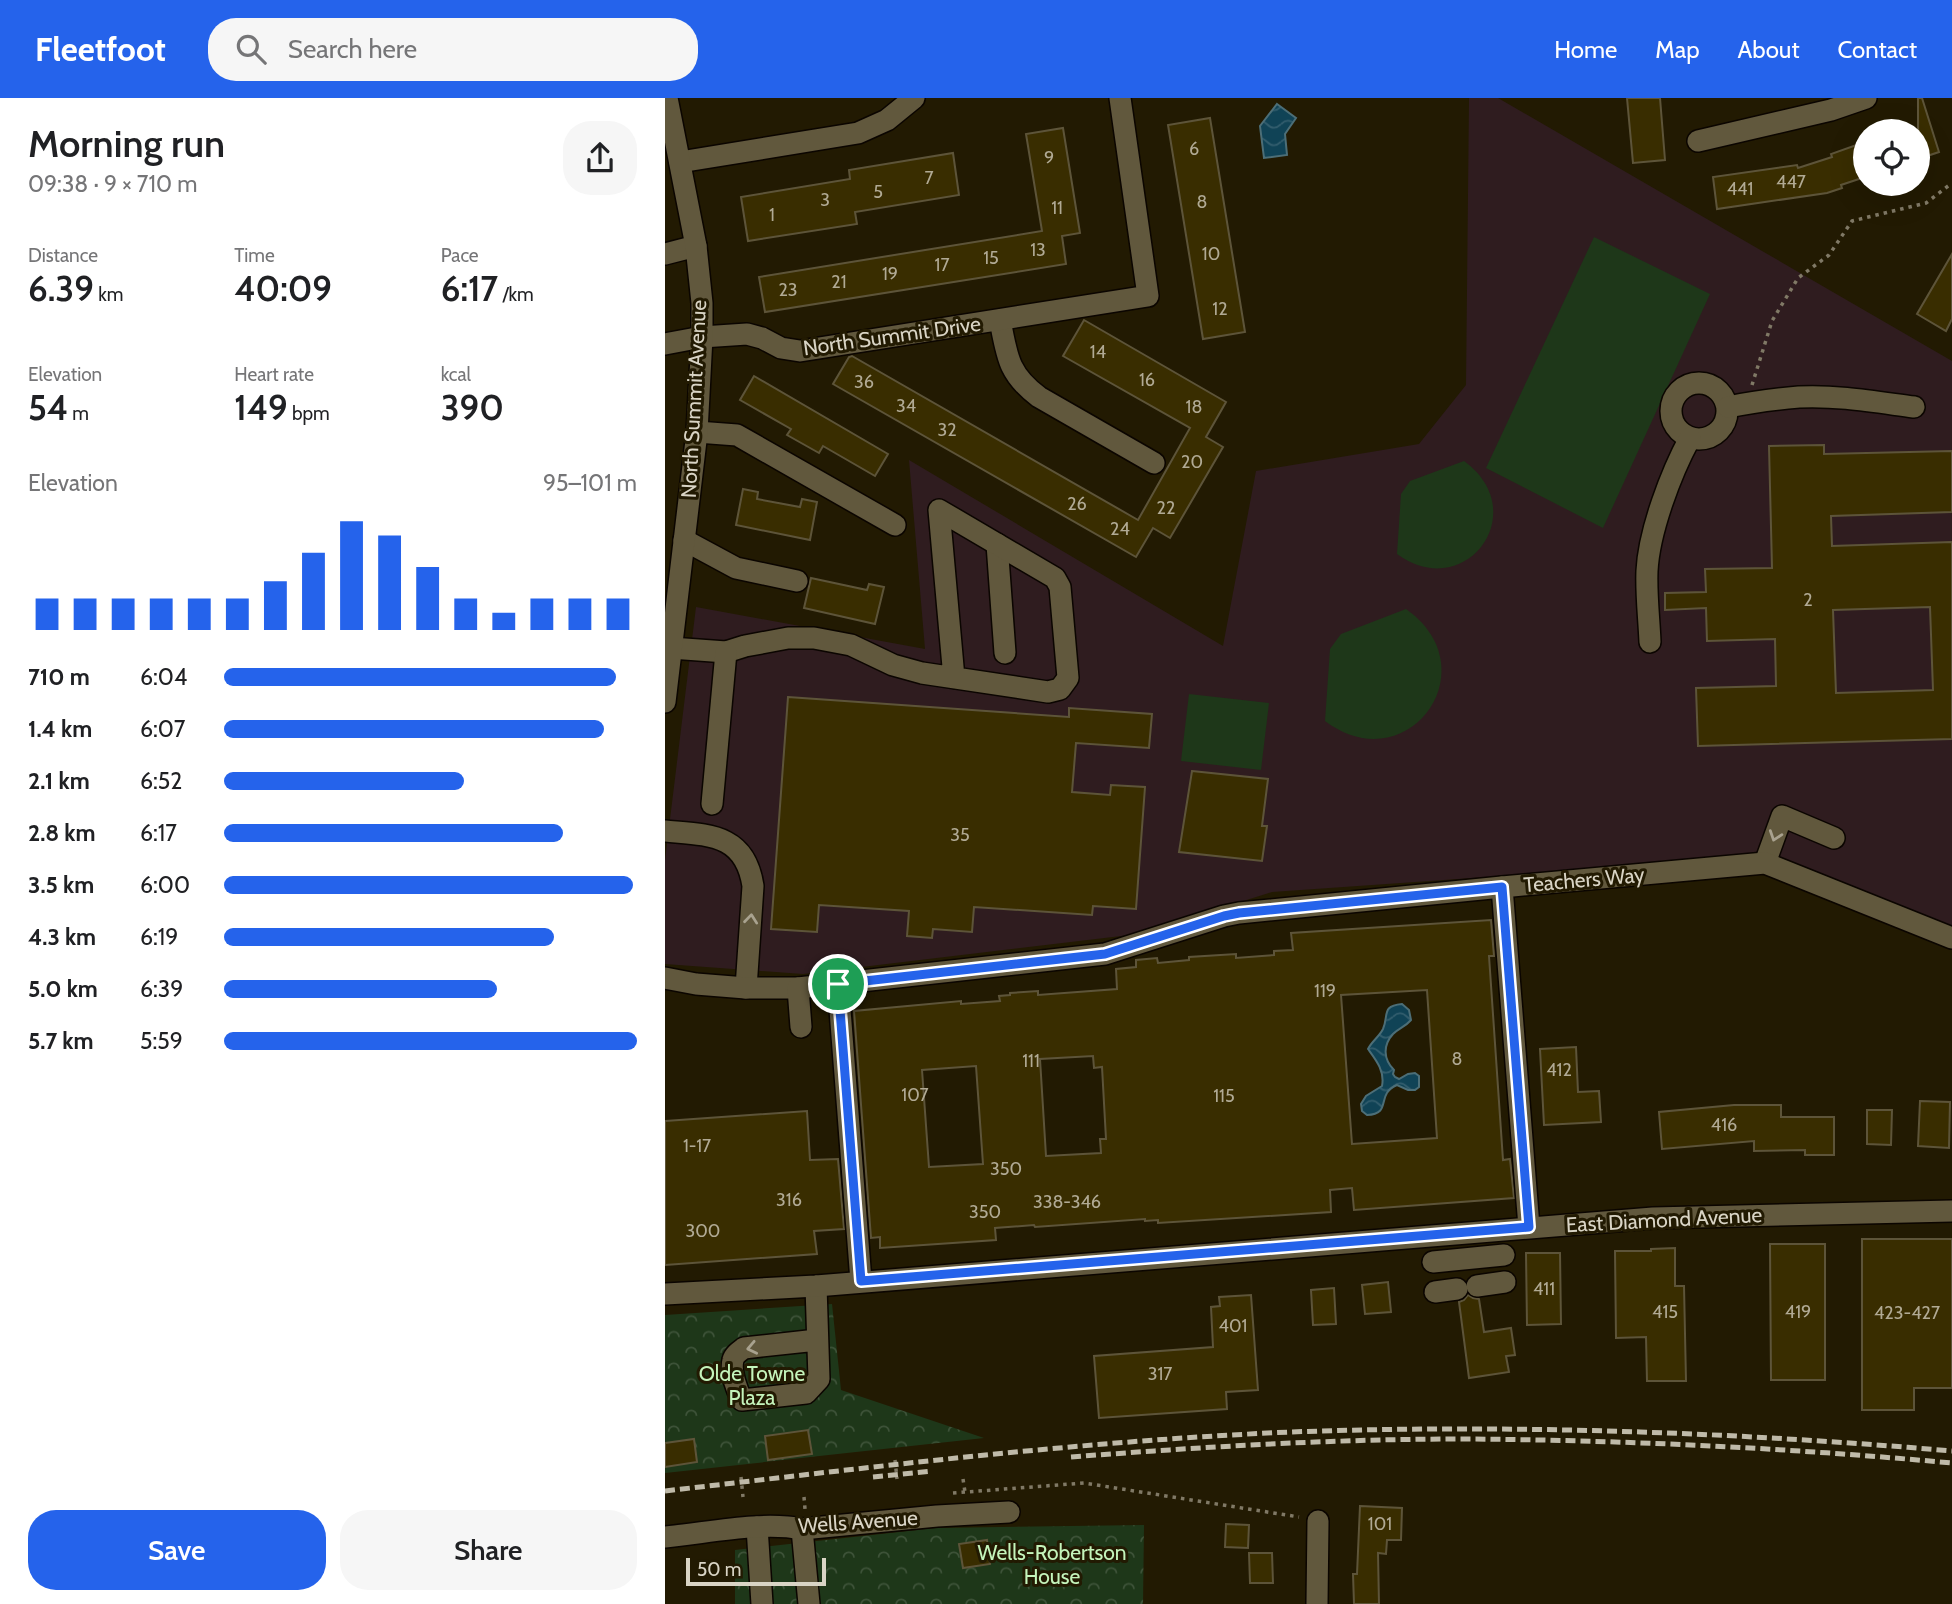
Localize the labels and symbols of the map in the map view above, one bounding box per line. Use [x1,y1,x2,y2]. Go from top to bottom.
house number: 6 [1189,138,1199,160]
house number: 9 [1044,147,1054,169]
house number: 7 [924,167,934,189]
house number: 447 [1776,171,1806,193]
house number: 441 [1727,178,1753,200]
house number: 5 [873,181,883,203]
house number: 3 [820,189,830,211]
house number: 8 [1197,191,1207,213]
house number: 11 [1051,197,1063,219]
house number: 1 [769,204,775,226]
house number: 13 [1030,239,1046,261]
house number: 10 [1202,243,1220,265]
house number: 15 [983,247,999,269]
house number: 17 [935,254,949,276]
house number: 19 [882,263,898,285]
house number: 21 [831,271,847,293]
house number: 23 [778,279,798,301]
house number: 12 [1212,298,1228,320]
street label: North Summit Avenue [676,299,711,499]
street label: North Summit Drive [801,311,983,360]
house number: 14 [1090,341,1106,363]
house number: 16 [1139,369,1155,391]
house number: 36 [854,371,874,393]
house number: 34 [896,395,916,417]
house number: 18 [1186,396,1202,418]
house number: 32 [937,419,957,441]
house number: 20 [1181,451,1203,473]
house number: 26 [1067,493,1087,515]
house number: 22 [1157,497,1175,519]
house number: 24 [1110,518,1130,540]
house number: 2 [1803,589,1813,611]
house number: 35 [950,824,970,846]
one-way arrow [1769,829,1783,841]
street label: Teachers Way [1522,862,1646,897]
one-way arrow [743,914,758,925]
pin [808,954,868,1014]
house number: 119 [1314,980,1336,1002]
house number: 8 [1452,1048,1462,1070]
house number: 111 [1022,1050,1040,1072]
house number: 412 [1546,1059,1572,1081]
house number: 107 [901,1084,929,1106]
house number: 115 [1213,1085,1235,1107]
house number: 416 [1711,1114,1737,1136]
house number: 1-17 [683,1135,711,1157]
house number: 350 [990,1158,1022,1180]
house number: 316 [776,1189,802,1211]
house number: 338-346 [1033,1191,1101,1213]
house number: 350 [969,1201,1001,1223]
street label: East Diamond Avenue [1565,1202,1763,1237]
house number: 300 [686,1220,720,1242]
house number: 411 [1533,1278,1555,1300]
house number: 415 [1652,1301,1678,1323]
house number: 419 [1785,1301,1811,1323]
house number: 423-427 [1874,1302,1940,1324]
house number: 401 [1219,1315,1247,1337]
one-way arrow [746,1340,758,1355]
park label: Olde Towne Plaza [699,1361,806,1410]
house number: 317 [1148,1363,1172,1385]
street label: Wells Avenue [797,1505,919,1538]
house number: 101 [1368,1513,1392,1535]
park label: Wells-Robertson House [977,1540,1127,1589]
scale bar [686,1555,826,1587]

